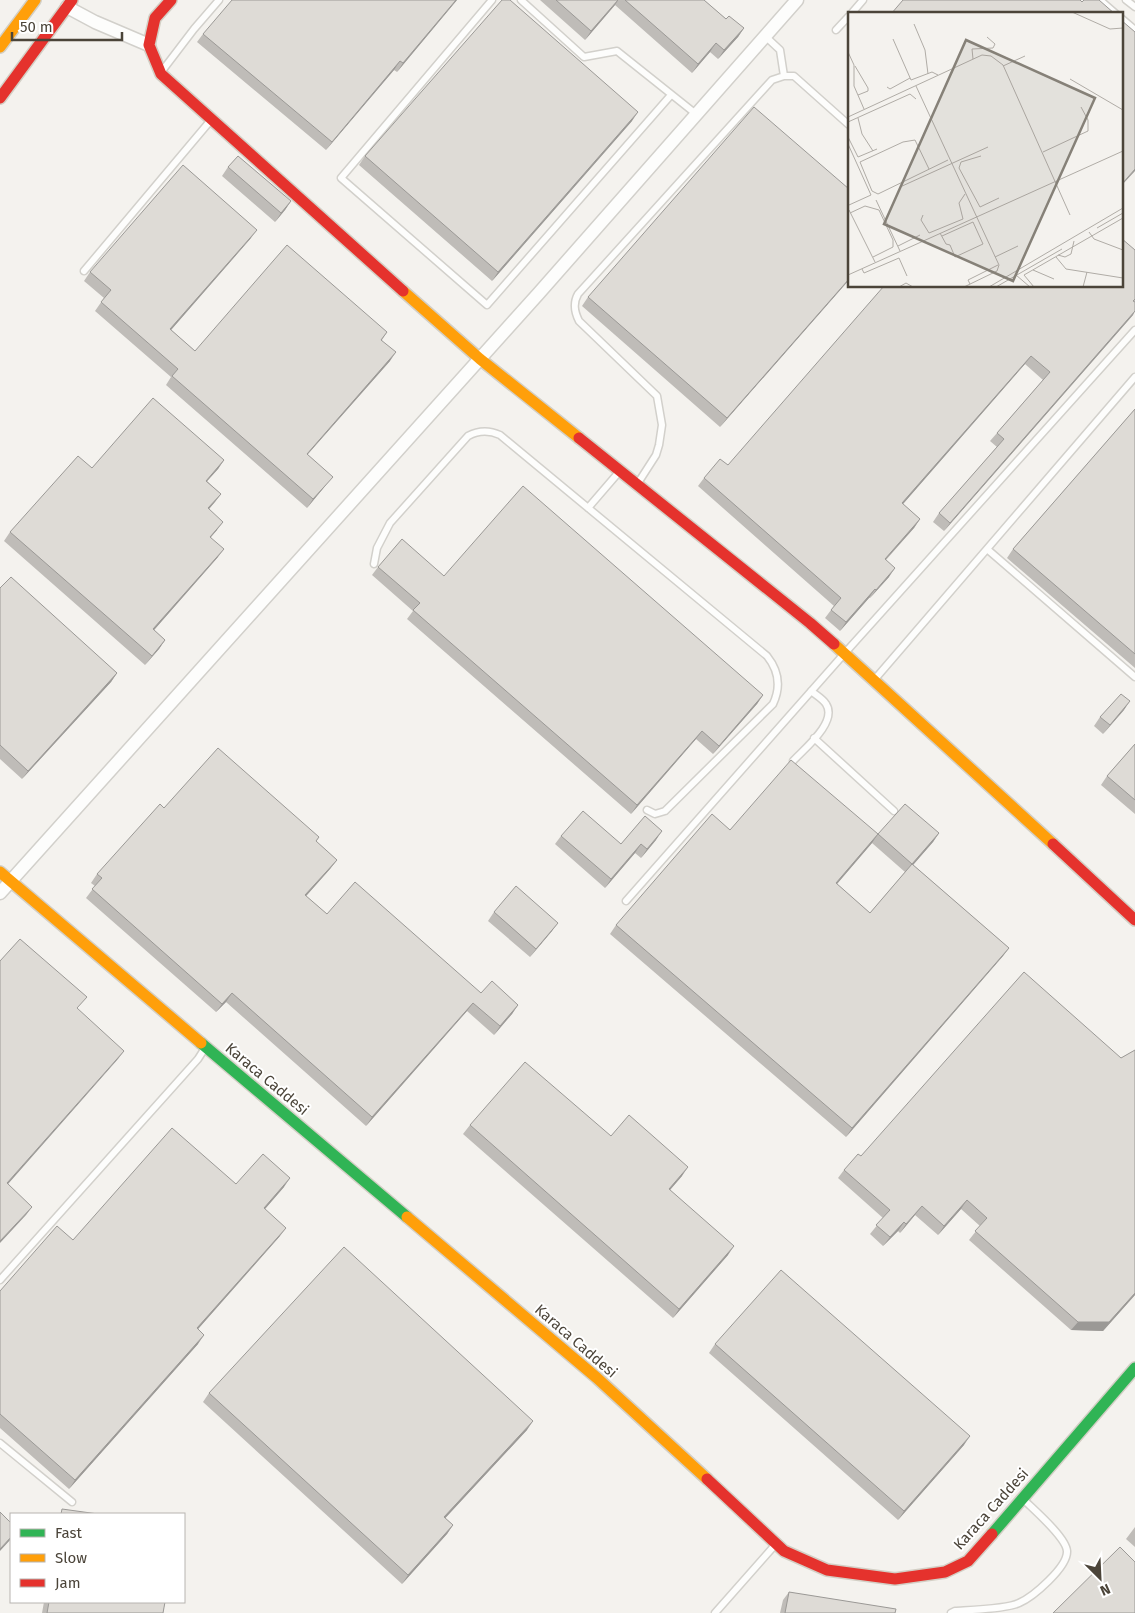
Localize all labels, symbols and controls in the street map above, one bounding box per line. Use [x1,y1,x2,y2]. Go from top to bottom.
scale bar [12,10,122,42]
inset map [848,12,1122,288]
text: 50 m [20,18,53,36]
street label: Karaca Caddesi [222,1039,312,1119]
street label: Karaca Caddesi [531,1300,621,1382]
street label: Karaca Caddesi [950,1465,1032,1553]
legend [10,1513,185,1603]
text: Fast [55,1524,82,1542]
text: Slow [55,1549,87,1567]
north arrow [1075,1553,1125,1603]
text: Jam [55,1574,81,1592]
text: N [1097,1580,1113,1599]

